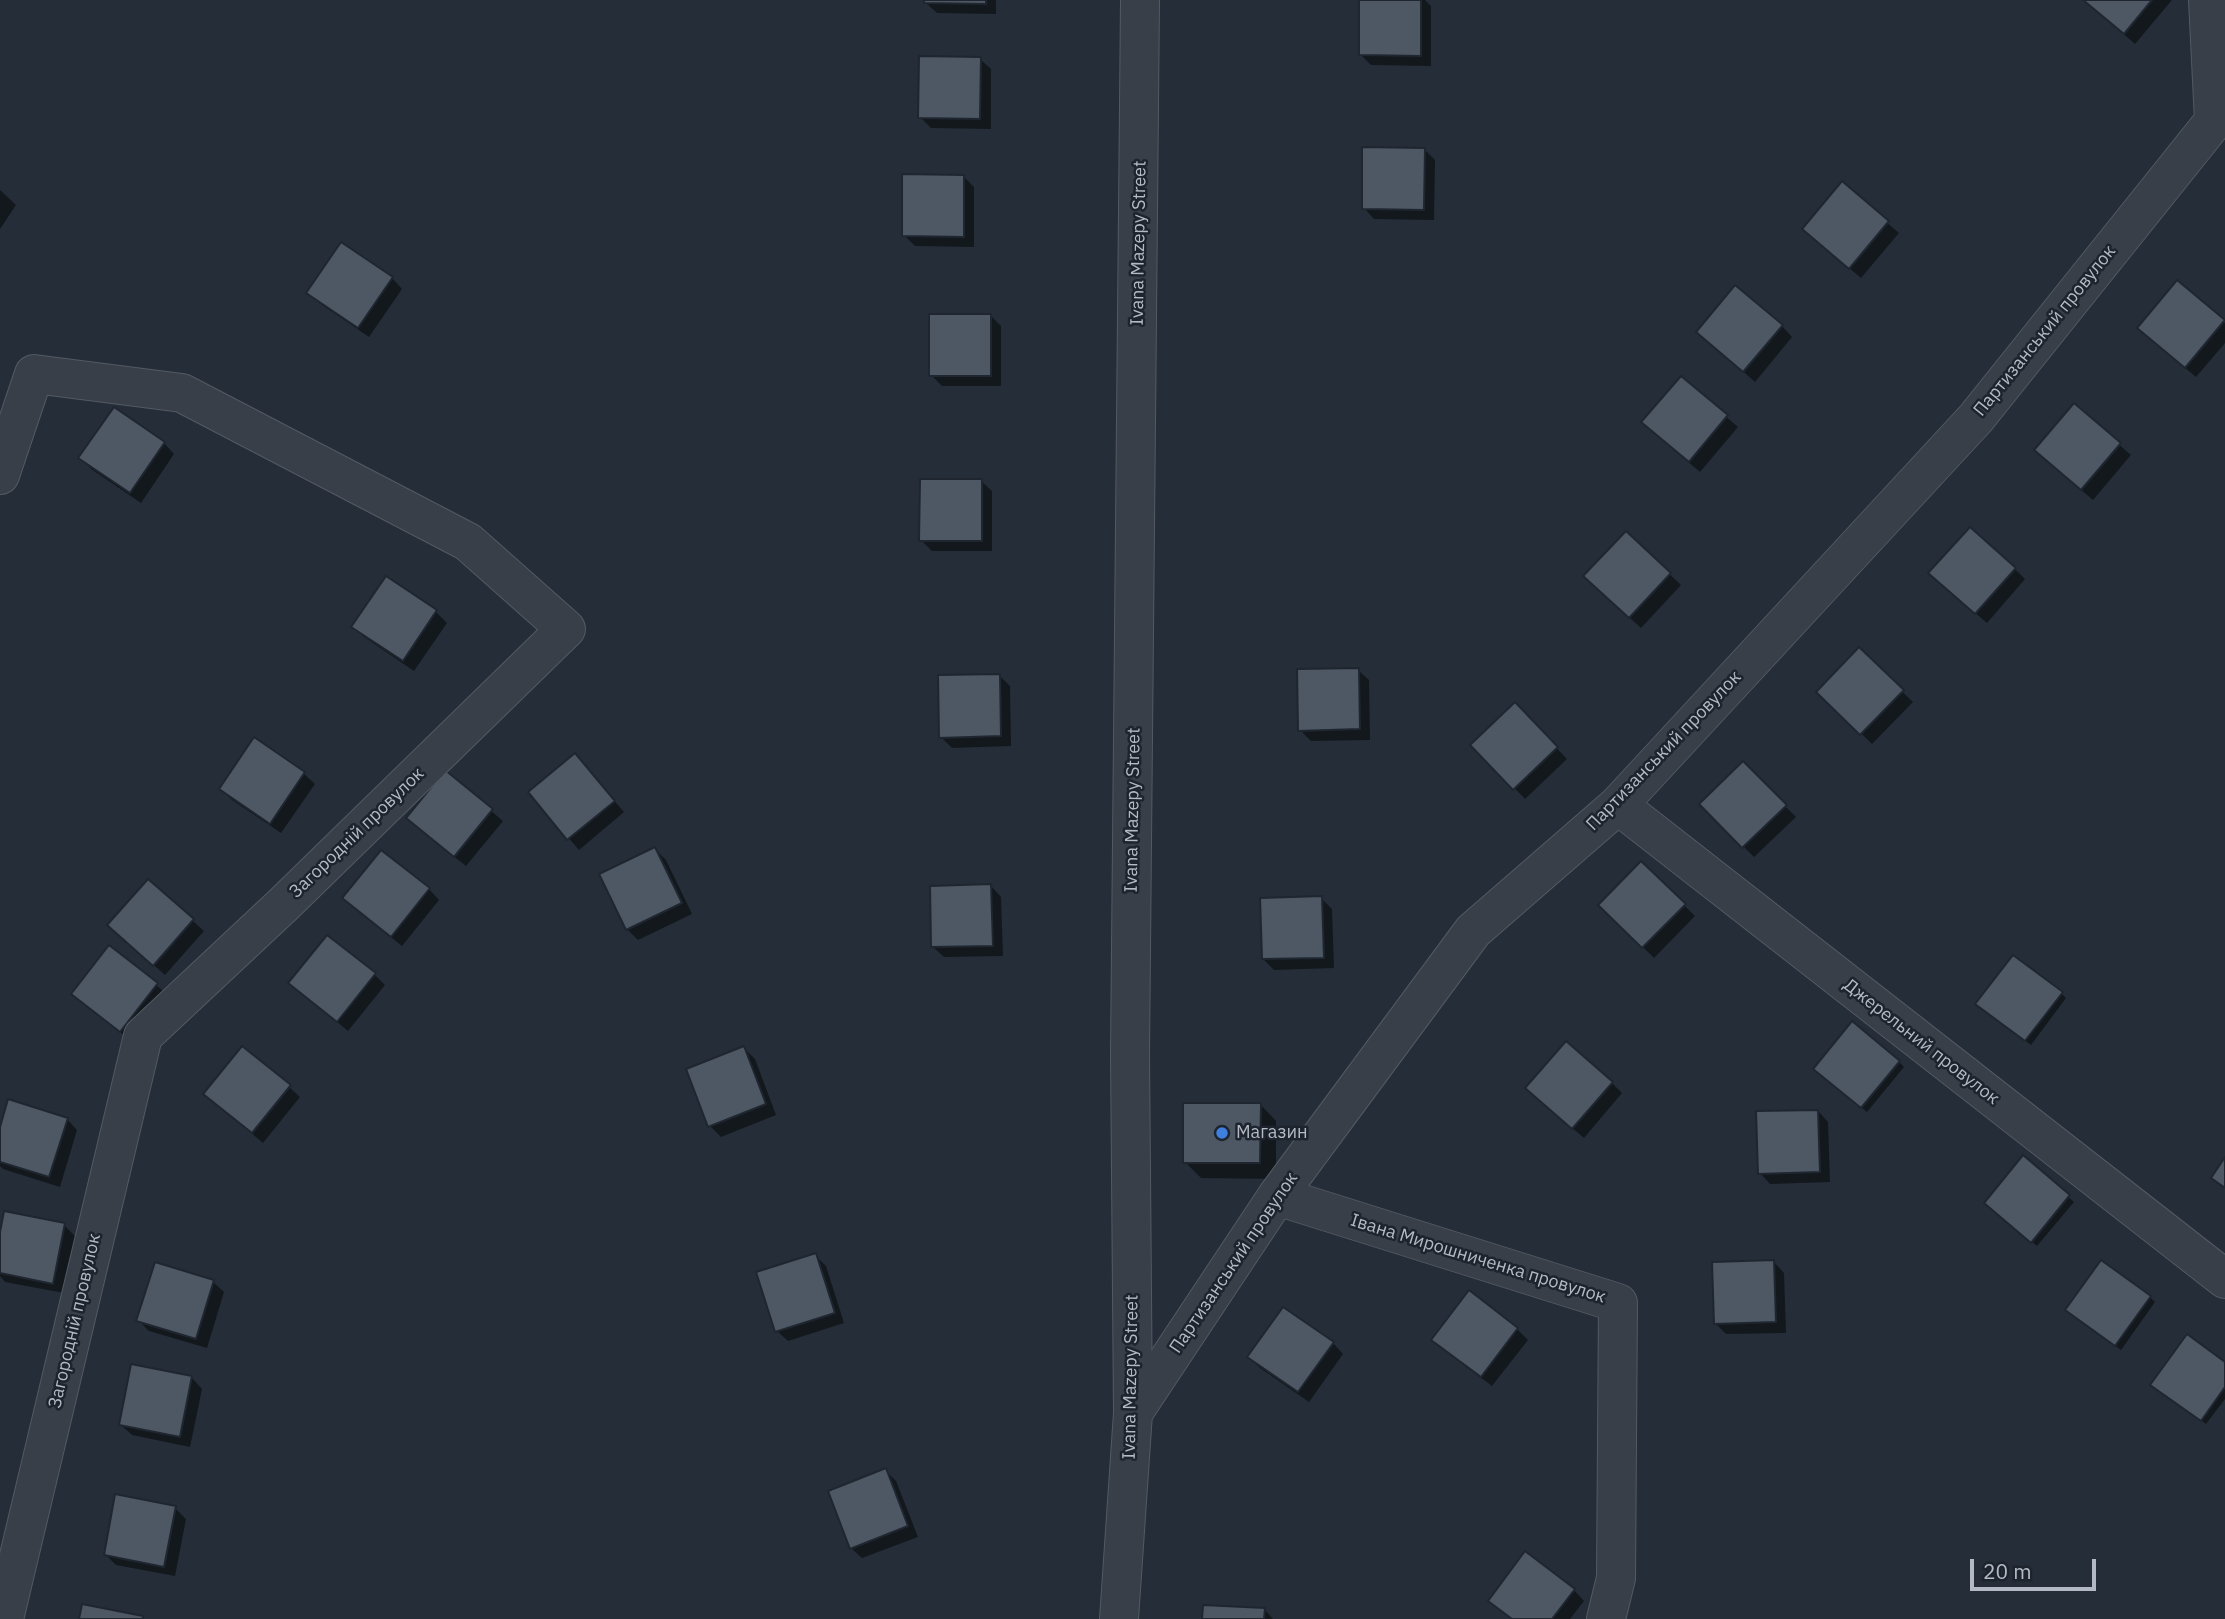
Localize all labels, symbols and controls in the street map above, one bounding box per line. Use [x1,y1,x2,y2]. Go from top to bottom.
street label: Ivana Mazepy Street [1127,160,1151,326]
street label: Партизанський провулок [1969,241,2121,421]
street label: Партизанський провулок [1582,667,1746,835]
street label: Ivana Mazepy Street [1121,727,1145,893]
street label: Загородній провулок [285,763,429,903]
street label: Джерельний провулок [1839,974,2003,1110]
place label: Магазин [1236,1122,1308,1144]
marker: Магазин [1214,1125,1230,1141]
street label: Партизанський провулок [1165,1168,1303,1358]
street label: Івана Мирошниченка провулок [1348,1210,1608,1308]
street label: Загородній провулок [44,1232,106,1410]
street label: Ivana Mazepy Street [1119,1294,1143,1460]
scale bar [1973,1546,2099,1590]
text: 20 m [1983,1557,2032,1585]

